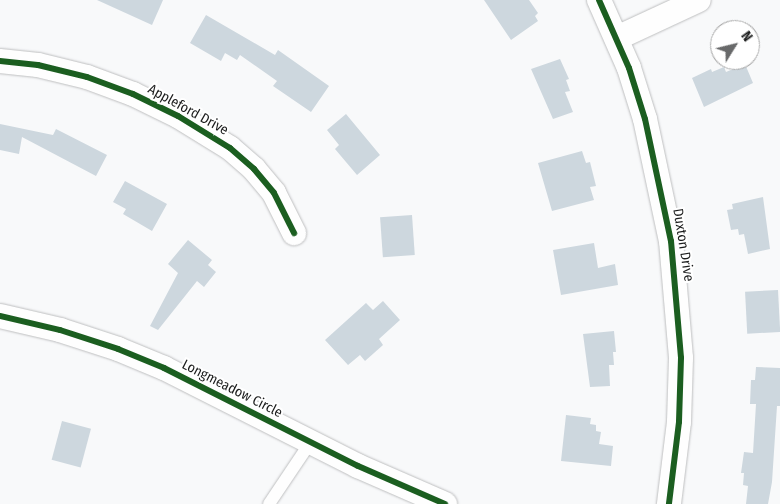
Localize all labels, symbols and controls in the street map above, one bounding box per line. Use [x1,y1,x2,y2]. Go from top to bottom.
north arrow [710,20,760,70]
text: N [737,28,756,45]
street label: Appleford Drive [145,81,231,139]
street label: Duxton Drive [669,207,697,283]
street label: Longmeadow Circle [179,356,285,422]

